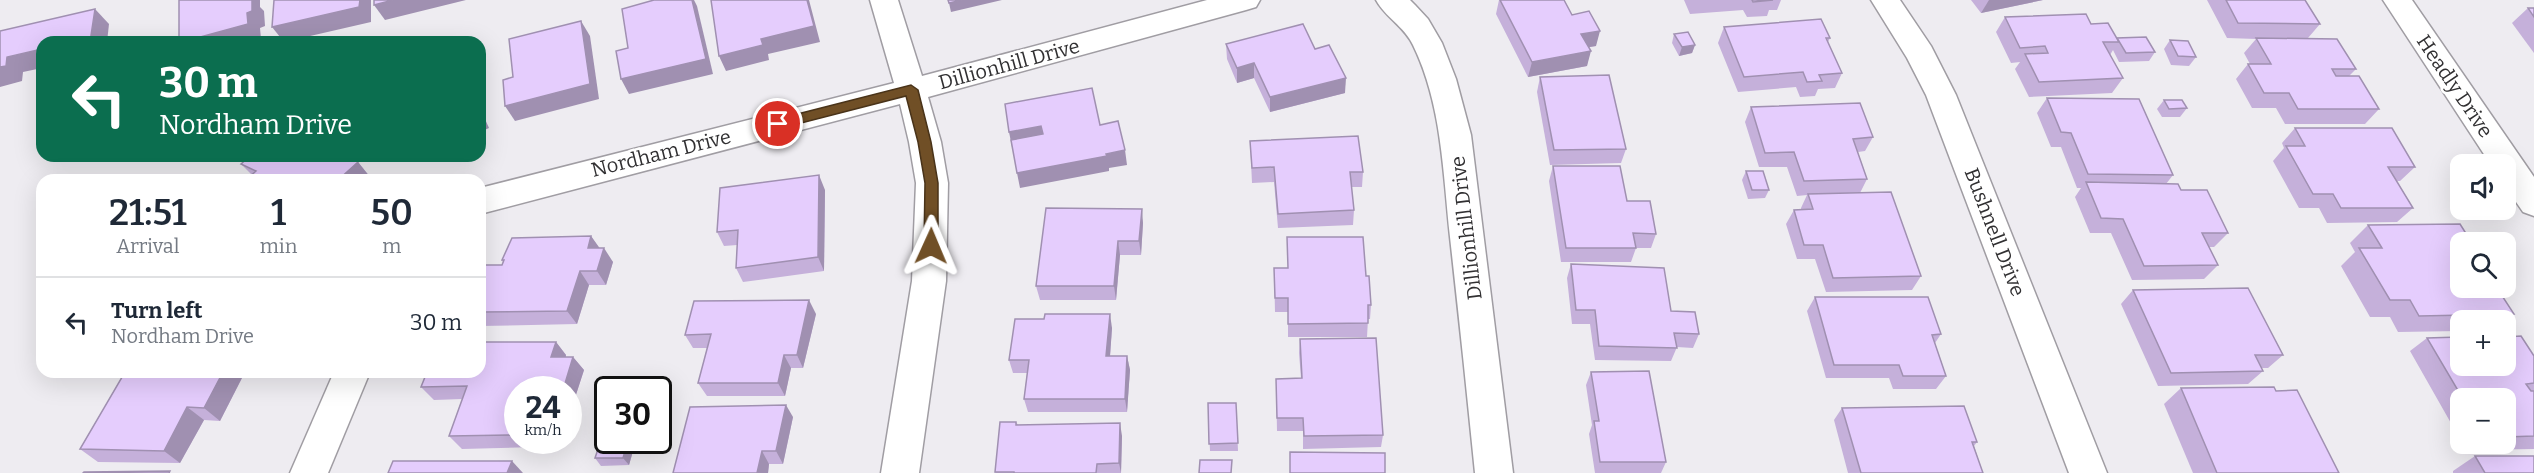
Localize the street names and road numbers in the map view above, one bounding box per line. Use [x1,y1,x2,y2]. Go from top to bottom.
street label: Headly Drive [2412,30,2498,142]
street label: Dillionhill Drive [936,34,1082,94]
street label: Nordham Drive [589,124,733,182]
street label: Dillionhill Drive [1445,155,1487,301]
street label: Bushnell Drive [1960,165,2030,299]

